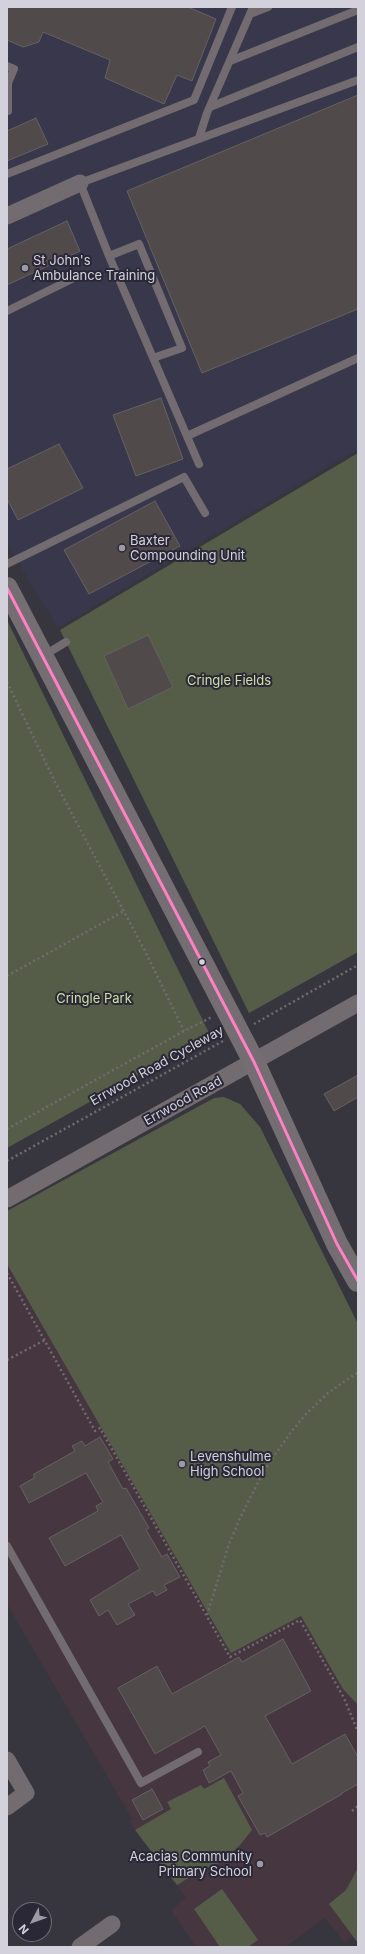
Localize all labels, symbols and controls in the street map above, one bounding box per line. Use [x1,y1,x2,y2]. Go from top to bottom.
place label: St John's Ambulance Training [33,253,155,284]
marker: St John's Ambulance Training [20,263,30,273]
place label: Baxter Compounding Unit [130,533,245,564]
marker: Baxter Compounding Unit [117,543,127,553]
park label: Cringle Fields [187,673,271,689]
unlabelled marker [197,957,207,967]
park label: Cringle Park [56,991,132,1007]
street label: Errwood Road Cycleway [88,1023,226,1109]
street label: Errwood Road [141,1073,225,1129]
place label: Levenshulme High School [190,1449,271,1480]
marker: Levenshulme High School [177,1459,187,1469]
place label: Acacias Community Primary School [129,1849,252,1880]
marker: Acacias Community Primary School [255,1859,265,1869]
north arrow [12,1902,52,1942]
text: N [16,1921,32,1937]

